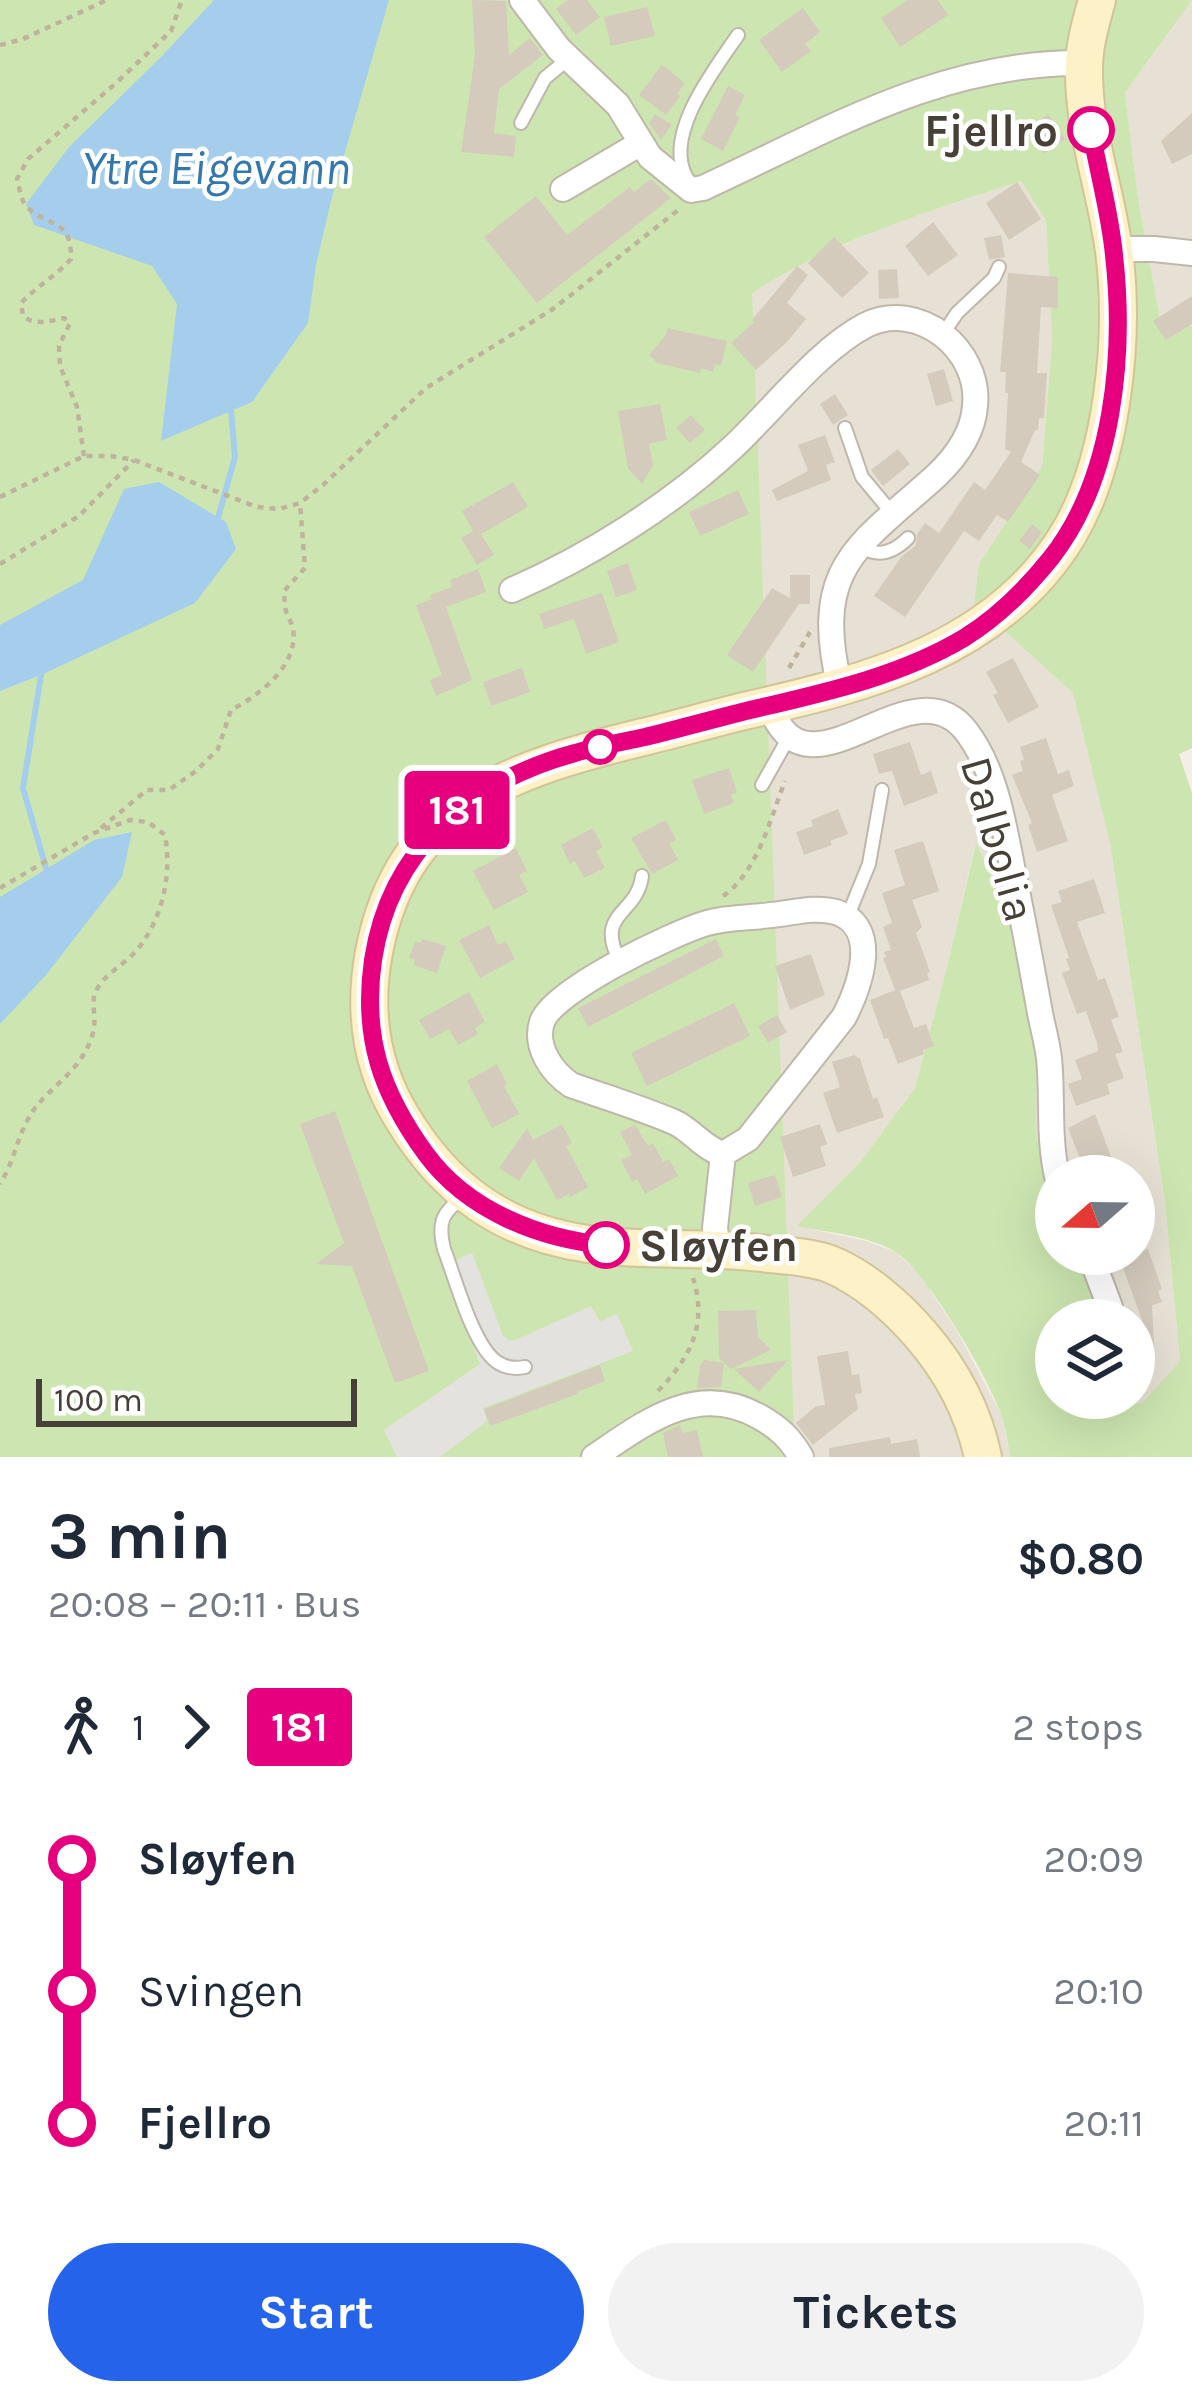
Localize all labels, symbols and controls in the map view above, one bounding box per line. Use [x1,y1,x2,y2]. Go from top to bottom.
place label: Fjellro [924,105,1058,158]
marker: Fjellro [1069,108,1113,152]
water label: Ytre Eigevann [81,140,351,197]
unlabelled marker [584,731,616,763]
street label: Dalbolia [950,751,1046,928]
line badge: 181 [388,771,526,849]
text: 181 [428,785,486,835]
north arrow [1035,1155,1155,1275]
map controls [1035,1155,1155,1419]
place label: Sløyfen [639,1220,798,1273]
marker: Sløyfen [584,1223,628,1267]
button: layers [1035,1299,1155,1419]
scale bar [36,1373,357,1426]
text: 100 m [54,1381,143,1419]
text: 3 min [48,1497,231,1575]
text: $0.80 [1017,1533,1144,1585]
text: 20:08 – 20:11 · Bus [48,1581,361,1627]
icon: walk [48,1694,114,1760]
icon: forward [163,1694,229,1760]
text: 181 [271,1702,328,1752]
text: 1 [132,1704,145,1750]
text: 2 stops [1012,1704,1144,1750]
text: Sløyfen [138,1833,297,1885]
text: 20:09 [1043,1836,1144,1882]
text: Svingen [138,1965,304,2017]
text: 20:10 [1053,1968,1144,2014]
text: Fjellro [138,2097,272,2149]
text: 20:11 [1063,2100,1144,2146]
button: Start [48,2243,584,2381]
button: Tickets [608,2243,1144,2381]

